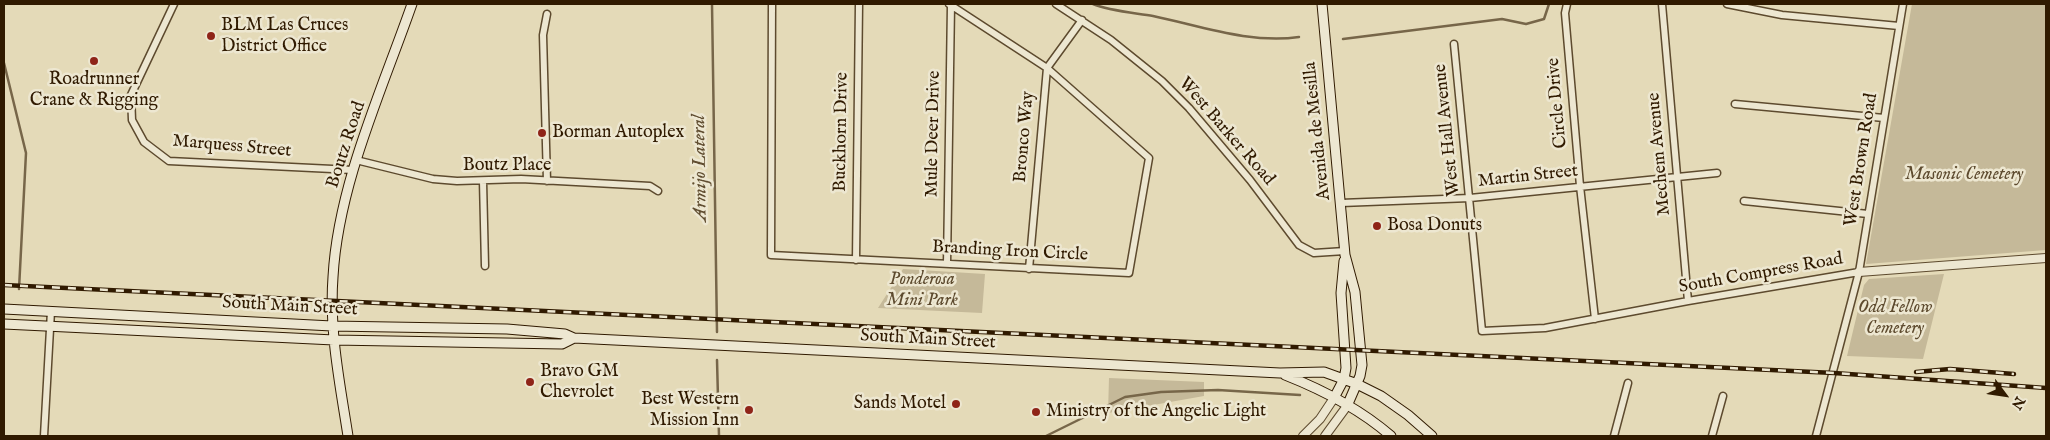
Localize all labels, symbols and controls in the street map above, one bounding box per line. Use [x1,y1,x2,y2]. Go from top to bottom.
place label: BLM Las Cruces District Office [221,15,348,58]
marker: BLM Las Cruces District Office [205,30,217,42]
marker: Roadrunner Crane & Rigging [88,55,100,67]
street label: Circle Drive [1543,57,1573,149]
street label: Avenida de Mesilla [1300,61,1336,201]
street label: West Hall Avenue [1430,63,1466,197]
place label: Roadrunner Crane & Rigging [30,69,158,112]
street label: Mule Deer Drive [922,71,946,197]
street label: Buckhorn Drive [830,72,854,192]
street label: West Barker Road [1173,74,1279,190]
street label: Bronco Way [1010,90,1040,184]
street label: Mechem Avenue [1644,92,1676,216]
street label: West Brown Road [1841,92,1883,228]
street label: Boutz Road [323,99,371,191]
water label: Armijo Lateral [689,115,713,221]
place label: Borman Autoplex [552,122,684,144]
marker: Borman Autoplex [536,127,548,139]
street label: Marquess Street [172,131,292,163]
street label: Boutz Place [463,155,551,177]
street label: Martin Street [1477,161,1579,193]
park label: Masonic Cemetery [1905,164,2023,186]
place label: Bosa Donuts [1387,215,1482,237]
marker: Bosa Donuts [1371,220,1383,232]
street label: Branding Iron Circle [931,237,1089,267]
street label: South Compress Road [1677,249,1845,299]
park label: Ponderosa Mini Park [886,269,958,312]
street label: South Main Street [222,293,358,321]
park label: Odd Fellow Cemetery [1858,297,1932,340]
street label: South Main Street [860,326,996,354]
place label: Bravo GM Chevrolet [540,361,619,404]
north arrow [1980,370,2030,420]
marker: Bravo GM Chevrolet [524,376,536,388]
place label: Best Western Mission Inn [641,389,739,432]
place label: Sands Motel [854,393,946,415]
text: N [2007,393,2029,413]
marker: Sands Motel [950,398,962,410]
place label: Ministry of the Angelic Light [1046,401,1266,423]
marker: Best Western Mission Inn [743,404,755,416]
marker: Ministry of the Angelic Light [1030,406,1042,418]

